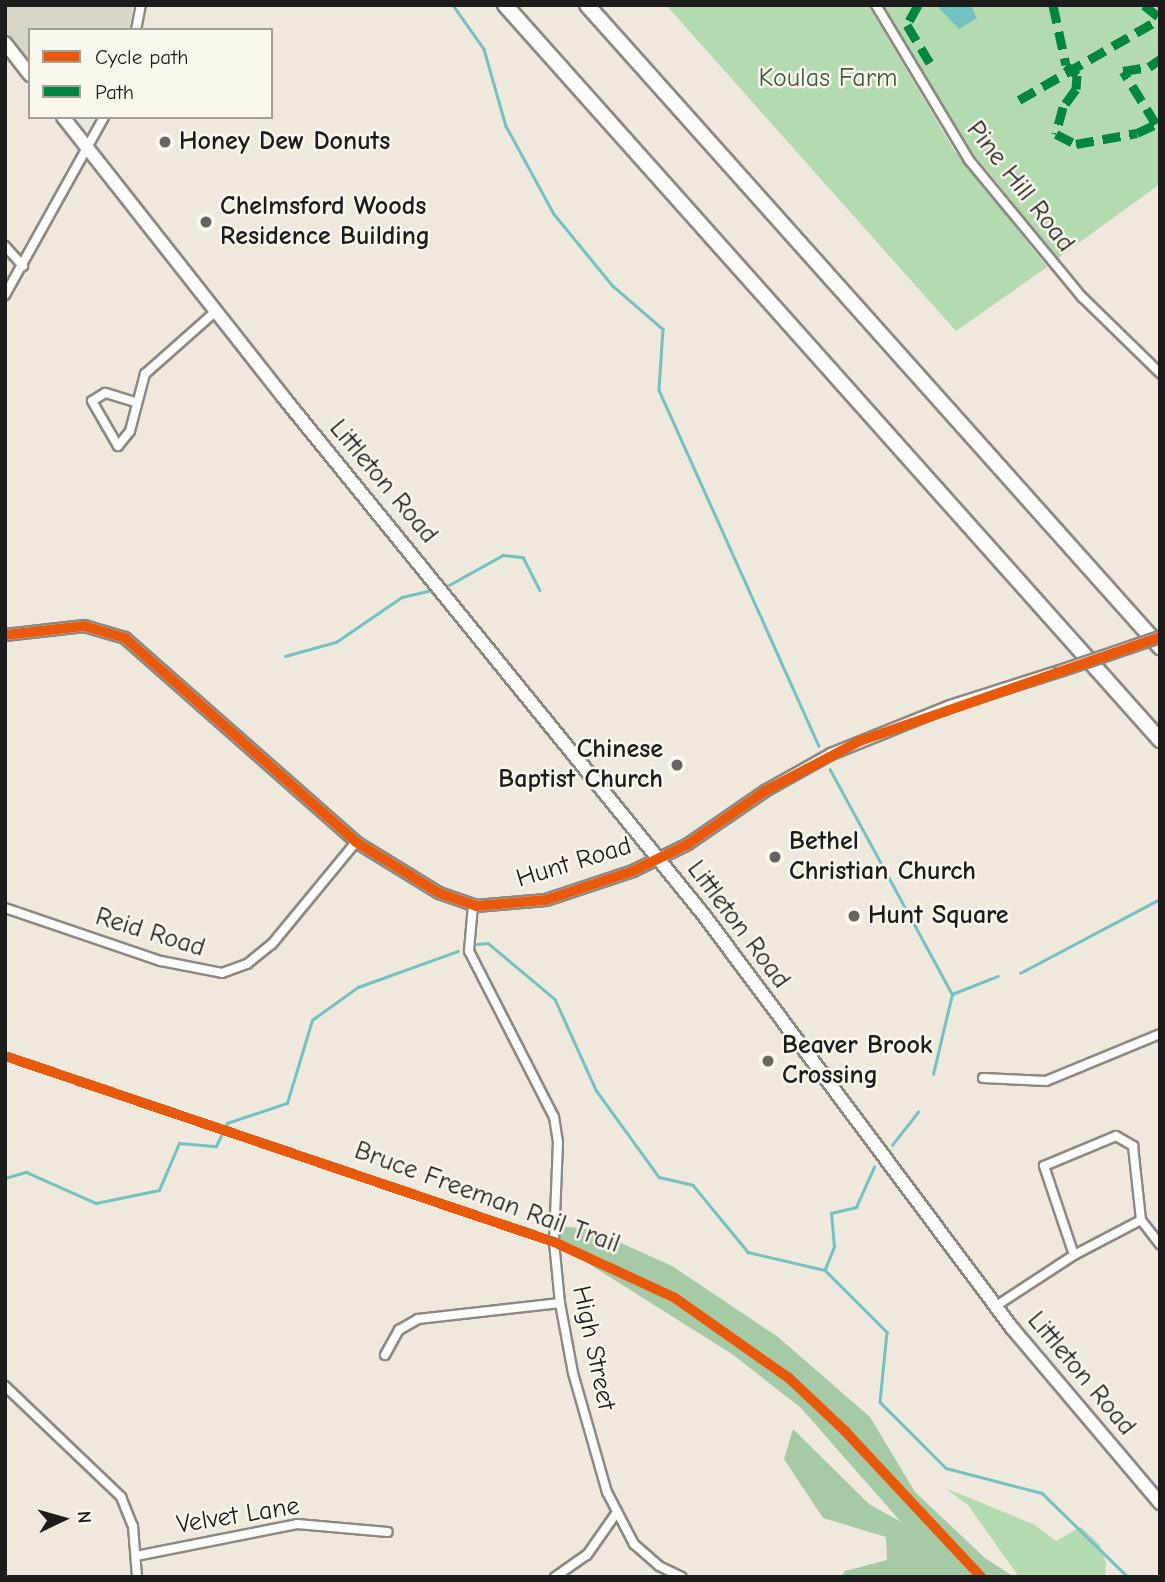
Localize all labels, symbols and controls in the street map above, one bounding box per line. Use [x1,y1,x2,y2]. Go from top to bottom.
legend [28,28,273,119]
text: Cycle path [95,45,188,69]
park label: Koulas Farm [759,63,897,95]
text: Path [95,80,134,104]
street label: Pine Hill Road [959,115,1081,259]
place label: Honey Dew Donuts [179,126,390,158]
marker: Honey Dew Donuts [157,134,173,150]
place label: Chelmsford Woods Residence Building [220,191,430,252]
marker: Chelmsford Woods Residence Building [198,214,214,230]
street label: Littleton Road [322,414,444,550]
place label: Chinese Baptist Church [498,734,663,796]
marker: Chinese Baptist Church [669,757,685,773]
place label: Bethel Christian Church [789,826,976,888]
street label: Hunt Road [513,831,635,895]
marker: Bethel Christian Church [767,849,783,865]
street label: Littleton Road [680,855,796,995]
place label: Hunt Square [868,900,1009,932]
street label: Reid Road [92,902,208,964]
marker: Hunt Square [846,908,862,924]
place label: Beaver Brook Crossing [782,1030,933,1092]
marker: Beaver Brook Crossing [760,1053,776,1069]
street label: Bruce Freeman Rail Trail [350,1135,624,1261]
street label: High Street [565,1283,621,1413]
street label: Littleton Road [1020,1306,1142,1442]
north arrow [28,1484,98,1554]
street label: Velvet Lane [174,1491,302,1541]
text: N [72,1510,95,1524]

